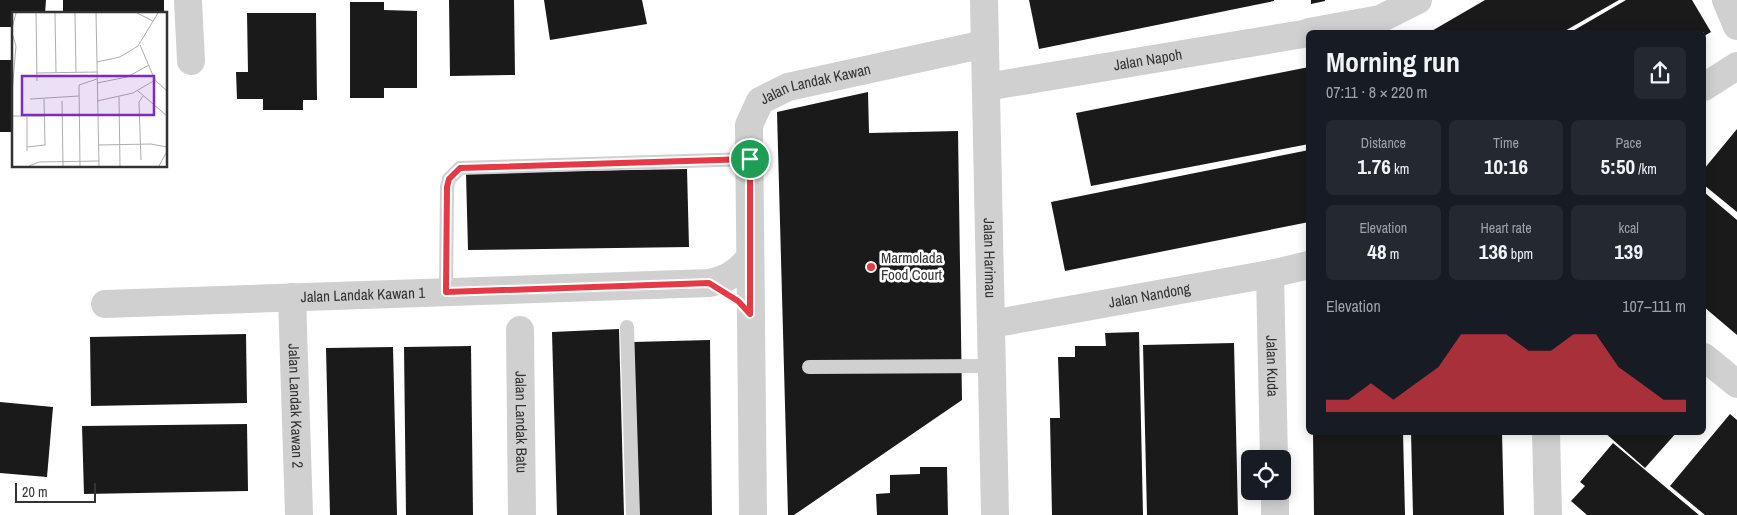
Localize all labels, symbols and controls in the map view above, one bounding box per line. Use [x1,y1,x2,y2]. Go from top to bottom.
inset map [12,12,168,168]
street label: Jalan Napoh [1112,43,1183,76]
text: Morning run [1326,43,1460,81]
button: share [1634,47,1686,99]
street label: Jalan Landak Kawan [756,58,873,109]
text: 07:11 · 8 × 220 m [1326,81,1428,103]
text: Distance [1361,134,1406,152]
text: Time [1493,134,1519,152]
text: Pace [1616,134,1642,152]
pin [729,138,771,180]
icon: arrive [736,145,764,173]
text: 1.76 [1357,152,1391,181]
text: 10:16 [1484,152,1528,181]
text: 5:50 [1601,152,1635,181]
text: km [1391,160,1409,178]
text: /km [1635,160,1657,178]
street label: Jalan Harimau [979,218,1001,298]
text: Elevation [1359,219,1407,237]
text: Heart rate [1480,219,1532,237]
text: kcal [1618,219,1639,237]
text: 48 [1367,237,1387,266]
text: 136 [1479,237,1508,266]
text: 139 [1614,237,1643,266]
text: m [1387,245,1399,263]
text: bpm [1508,245,1533,263]
place label: Marmolada Food Court [881,247,943,285]
marker: Marmolada Food Court [865,261,877,273]
street label: Jalan Nandong [1107,277,1192,313]
street label: Jalan Landak Kawan 1 [300,282,426,307]
text: Elevation [1326,295,1381,317]
text: 107–111 m [1622,295,1686,317]
street label: Jalan Kuda [1261,335,1284,397]
street label: Jalan Landak Kawan 2 [284,343,308,469]
street label: Jalan Landak Batu [510,371,533,473]
map controls [1241,450,1291,500]
button: locate [1241,450,1291,500]
scale bar [15,480,96,503]
text: 20 m [22,483,48,501]

